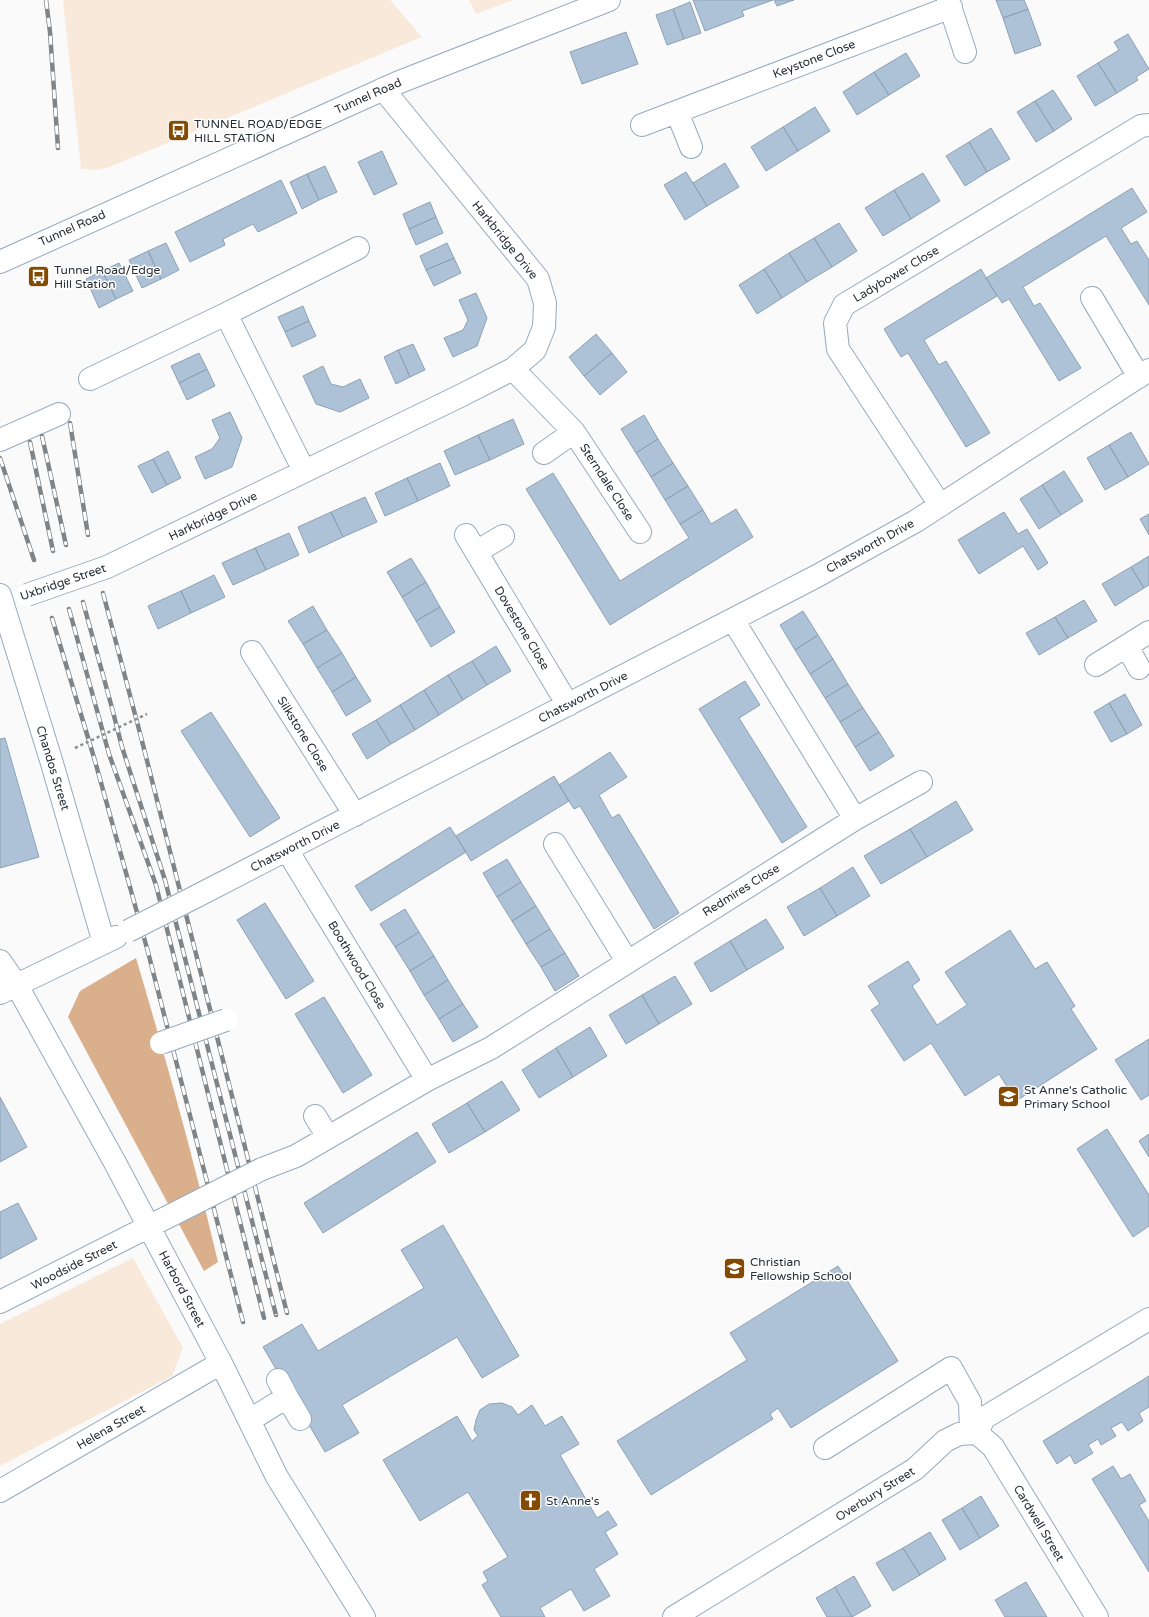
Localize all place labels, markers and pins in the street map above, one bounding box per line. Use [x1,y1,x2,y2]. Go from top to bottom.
place label: TUNNEL ROAD/EDGE HILL STATION [194,117,322,145]
bus stop icon: TUNNEL ROAD/EDGE HILL STATION [166,118,192,144]
place label: Tunnel Road/Edge Hill Station [54,263,161,291]
bus stop icon: Tunnel Road/Edge Hill Station [26,264,52,290]
place label: St Anne's Catholic Primary School [1024,1083,1127,1111]
school or university icon: St Anne's Catholic Primary School [996,1084,1022,1110]
place label: Christian Fellowship School [750,1255,852,1283]
school or university icon: Christian Fellowship School [721,1256,747,1282]
church icon: St Anne's [518,1488,544,1514]
place label: St Anne's [546,1494,600,1508]

